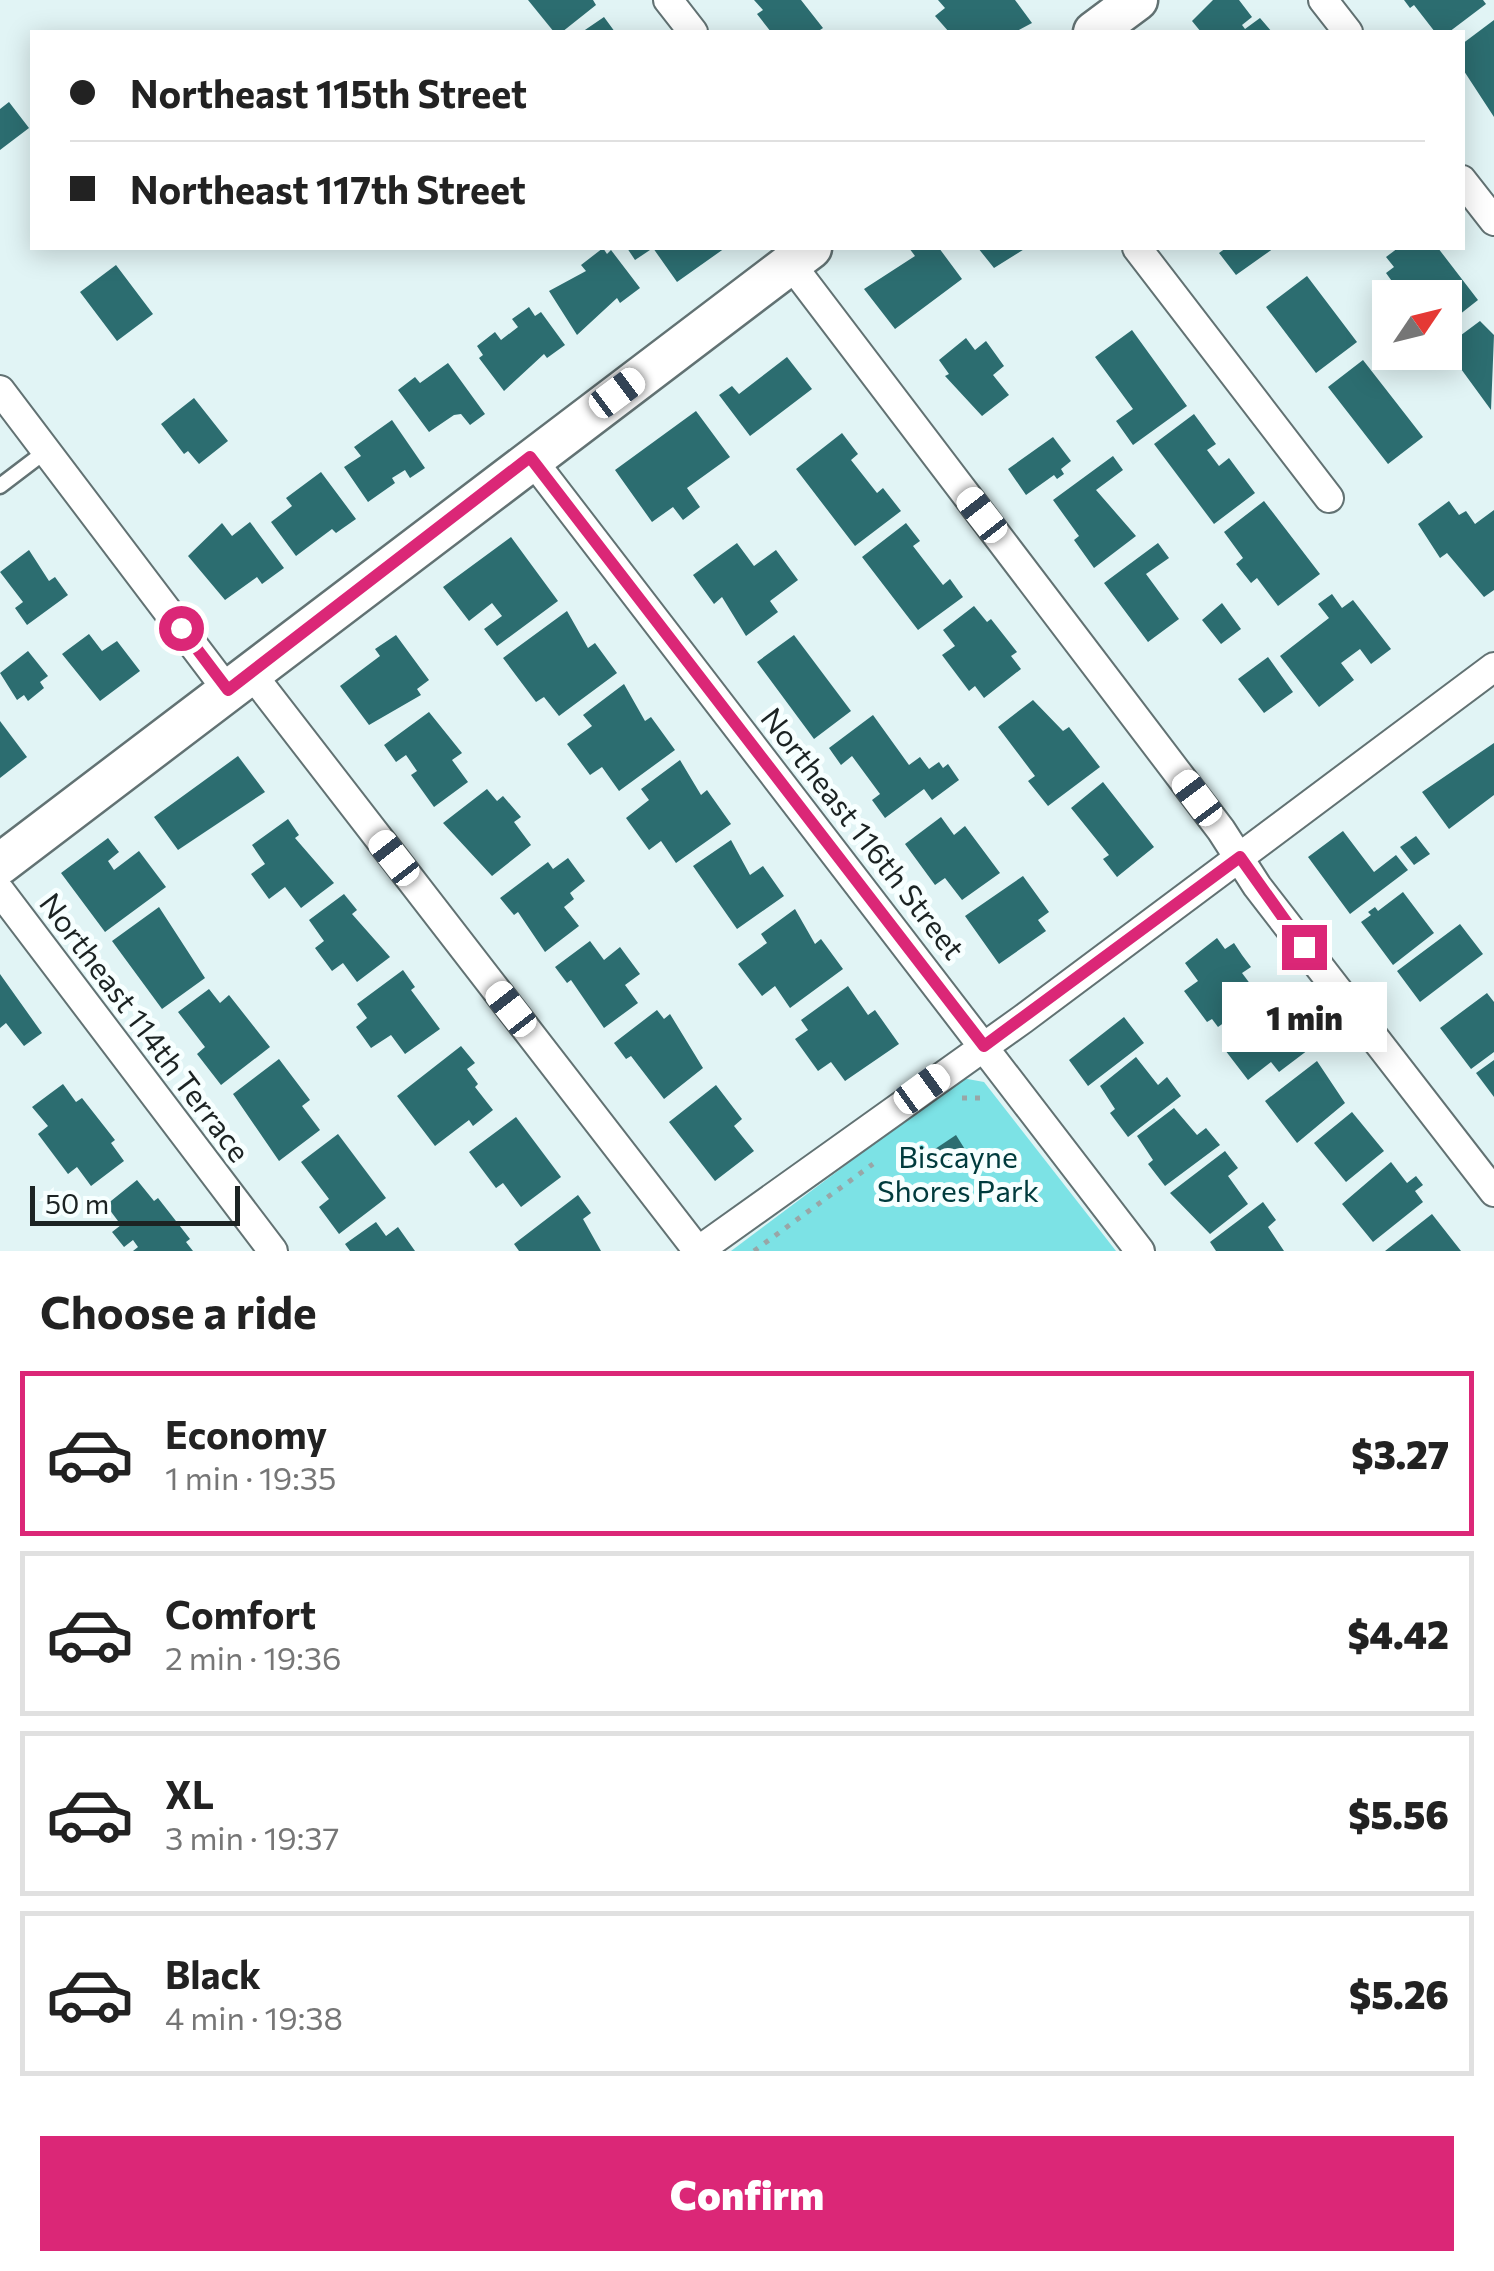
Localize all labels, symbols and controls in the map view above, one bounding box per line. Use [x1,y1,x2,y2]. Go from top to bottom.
text: Northeast 115th Street [130,69,527,116]
text: Northeast 117th Street [130,165,526,212]
north arrow [1372,280,1462,370]
map controls [1372,280,1462,370]
car [584,363,650,423]
car [952,482,1012,548]
route start [159,606,204,651]
street label: Northeast 116th Street [754,699,974,966]
car [1167,765,1227,831]
car [364,825,424,891]
street label: Northeast 114th Terrace [33,885,259,1168]
route end [1282,925,1327,970]
car [481,976,541,1042]
callout: 1 min [1222,982,1386,1052]
text: 1 min [1266,997,1343,1037]
car [889,1059,955,1119]
park label: Biscayne Shores Park [877,1137,1039,1208]
scale bar [30,1181,240,1226]
text: 50 m [45,1186,109,1220]
text: Choose a ride [40,1283,317,1338]
icon: car [45,1409,135,1499]
text: Economy [165,1410,327,1457]
text: $3.27 [1351,1430,1449,1477]
text: 1 min · 19:35 [165,1457,336,1497]
icon: car [45,1589,135,1679]
text: Comfort [165,1590,316,1637]
text: $4.42 [1347,1610,1449,1657]
text: 2 min · 19:36 [165,1637,342,1677]
icon: car [45,1769,135,1859]
text: XL [165,1770,214,1817]
text: $5.56 [1348,1790,1449,1837]
text: 3 min · 19:37 [165,1817,339,1857]
icon: car [45,1949,135,2039]
text: Black [165,1950,261,1997]
text: $5.26 [1349,1970,1449,2017]
text: 4 min · 19:38 [165,1997,343,2037]
button: Confirm [40,2136,1454,2251]

